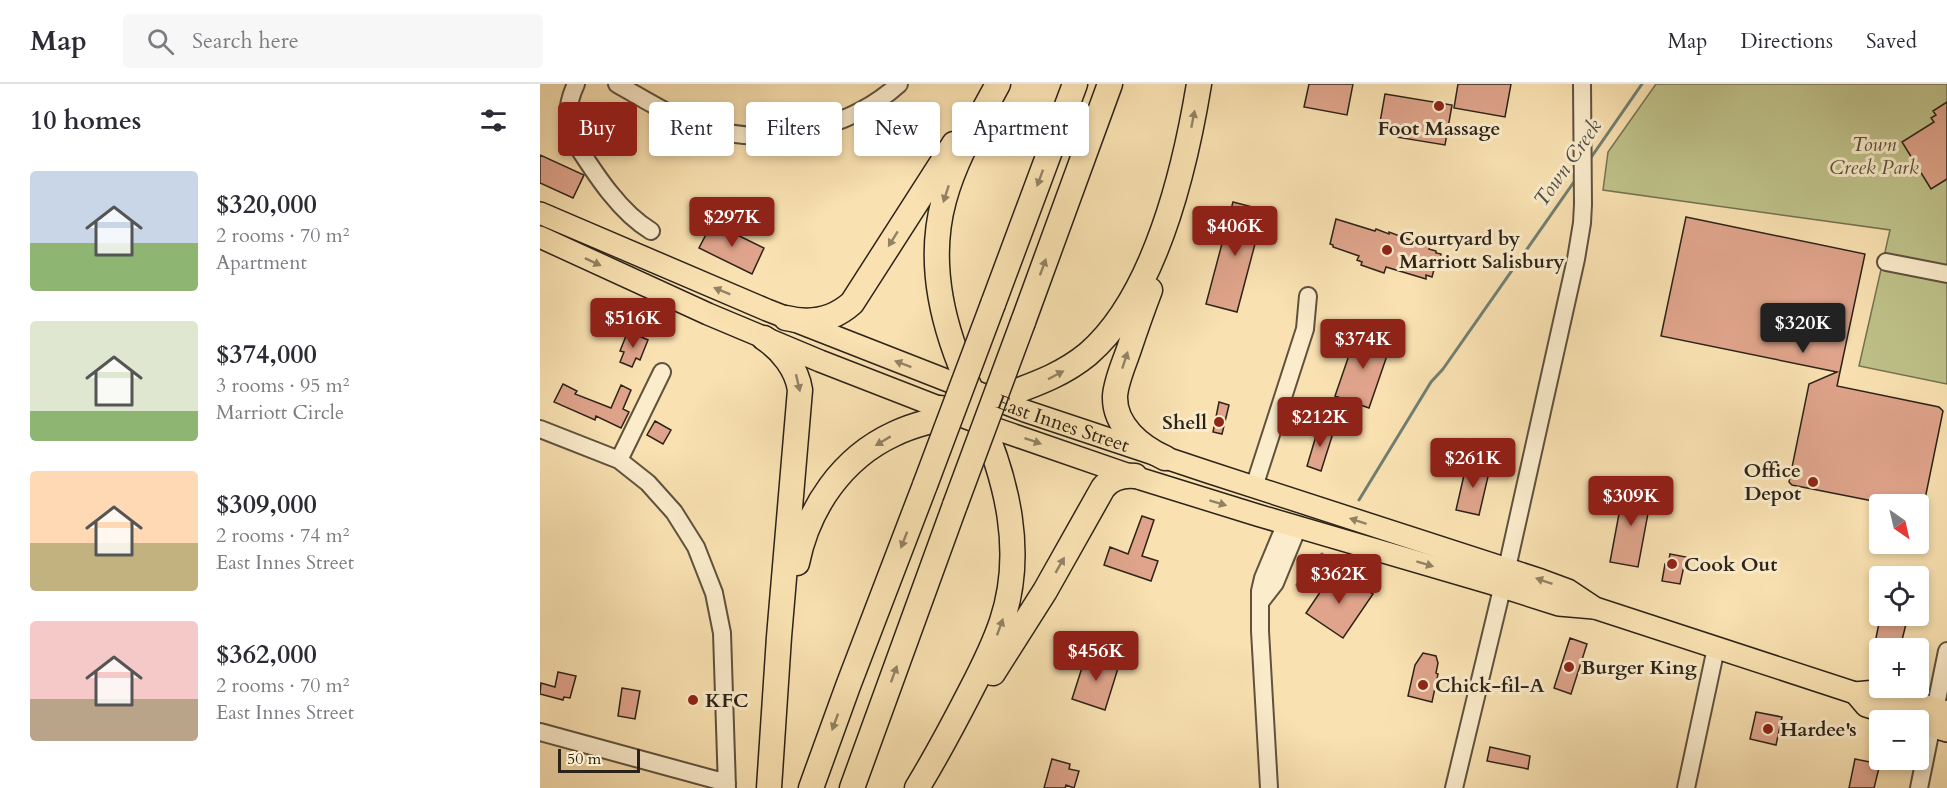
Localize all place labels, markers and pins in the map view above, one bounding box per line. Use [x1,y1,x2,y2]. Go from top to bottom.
marker: Foot Massage [1432,99,1446,113]
place label: Foot Massage [1378,115,1500,142]
pin: $297K [690,197,774,248]
pin: $406K [1193,206,1277,257]
place label: Courtyard by Marriott Salisbury [1399,225,1565,275]
marker: Courtyard by Marriott Salisbury [1380,243,1394,257]
pin: $516K [591,298,675,349]
pin: $320K [1761,303,1845,354]
pin: $374K [1321,319,1405,370]
pin: $212K [1278,397,1362,448]
place label: Shell [1162,409,1207,436]
marker: Shell [1212,415,1226,429]
pin: $261K [1431,438,1515,489]
place label: Office Depot [1744,457,1801,507]
marker: Office Depot [1806,475,1820,489]
pin: $309K [1589,476,1673,527]
place label: Cook Out [1684,551,1777,578]
pin: $362K [1297,554,1381,605]
marker: Cook Out [1665,557,1679,571]
pin: $456K [1054,631,1138,682]
place label: Burger King [1581,654,1697,681]
marker: Burger King [1562,660,1576,674]
place label: Chick-fil-A [1435,672,1545,699]
marker: Chick-fil-A [1416,678,1430,692]
place label: KFC [705,687,749,714]
marker: KFC [686,693,700,707]
place label: Hardee's [1780,716,1857,743]
marker: Hardee's [1761,722,1775,736]

